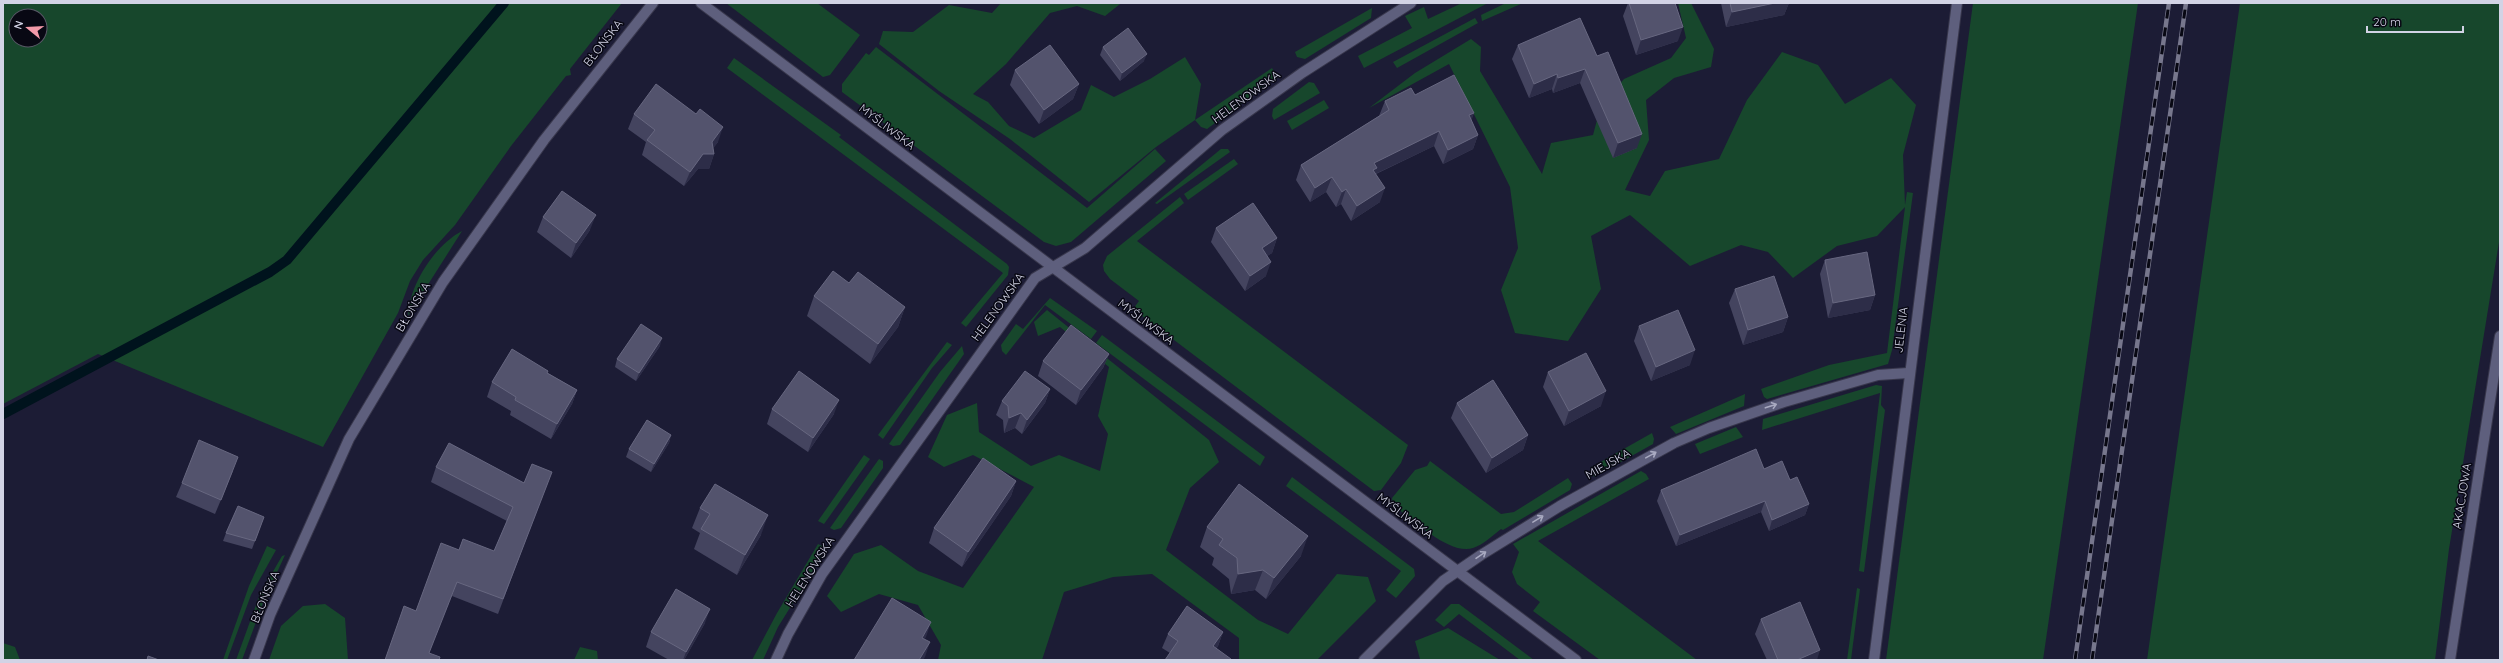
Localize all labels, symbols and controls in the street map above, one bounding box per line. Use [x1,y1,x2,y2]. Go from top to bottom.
north arrow [8,8,48,48]
scale bar [2367,8,2463,34]
text: 20 m [2373,14,2401,29]
street label: BŁOŃSKA [580,16,626,69]
text: N [11,19,26,31]
street label: HELENOWSKA [1209,67,1283,126]
street label: MYŚLIWSKA [856,100,919,153]
street label: HELENOWSKA [968,270,1027,344]
street label: BŁOŃSKA [392,279,433,334]
street label: MYŚLIWSKA [1115,295,1178,348]
street label: JELENIA [1890,306,1911,354]
one-way arrow [1764,402,1777,409]
street label: MIEJSKA [1583,445,1633,482]
one-way arrow [1645,451,1657,459]
street label: AKACJOWA [2449,462,2474,530]
street label: MYŚLIWSKA [1374,489,1437,542]
one-way arrow [1532,515,1543,523]
street label: HELENOWSKA [782,533,837,610]
one-way arrow [1475,551,1486,559]
street label: BŁOŃSKA [247,568,282,625]

